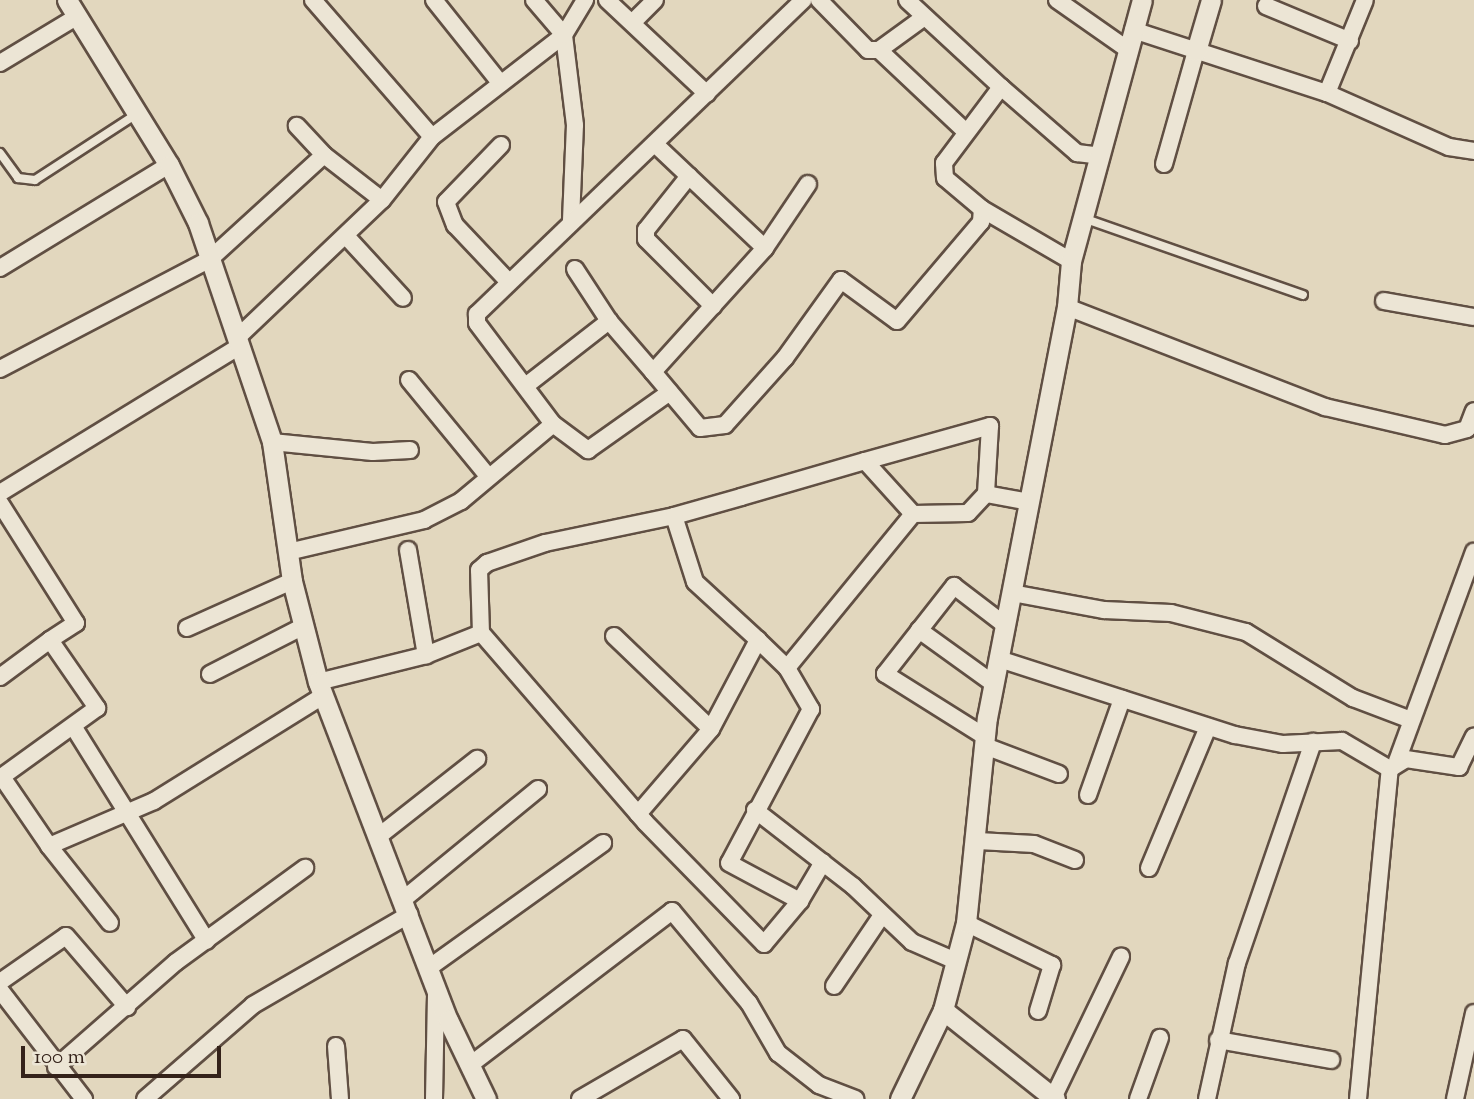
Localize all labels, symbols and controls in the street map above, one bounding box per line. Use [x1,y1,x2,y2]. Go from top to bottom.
scale bar [24,1032,224,1076]
text: 100 m [34,1043,85,1073]

